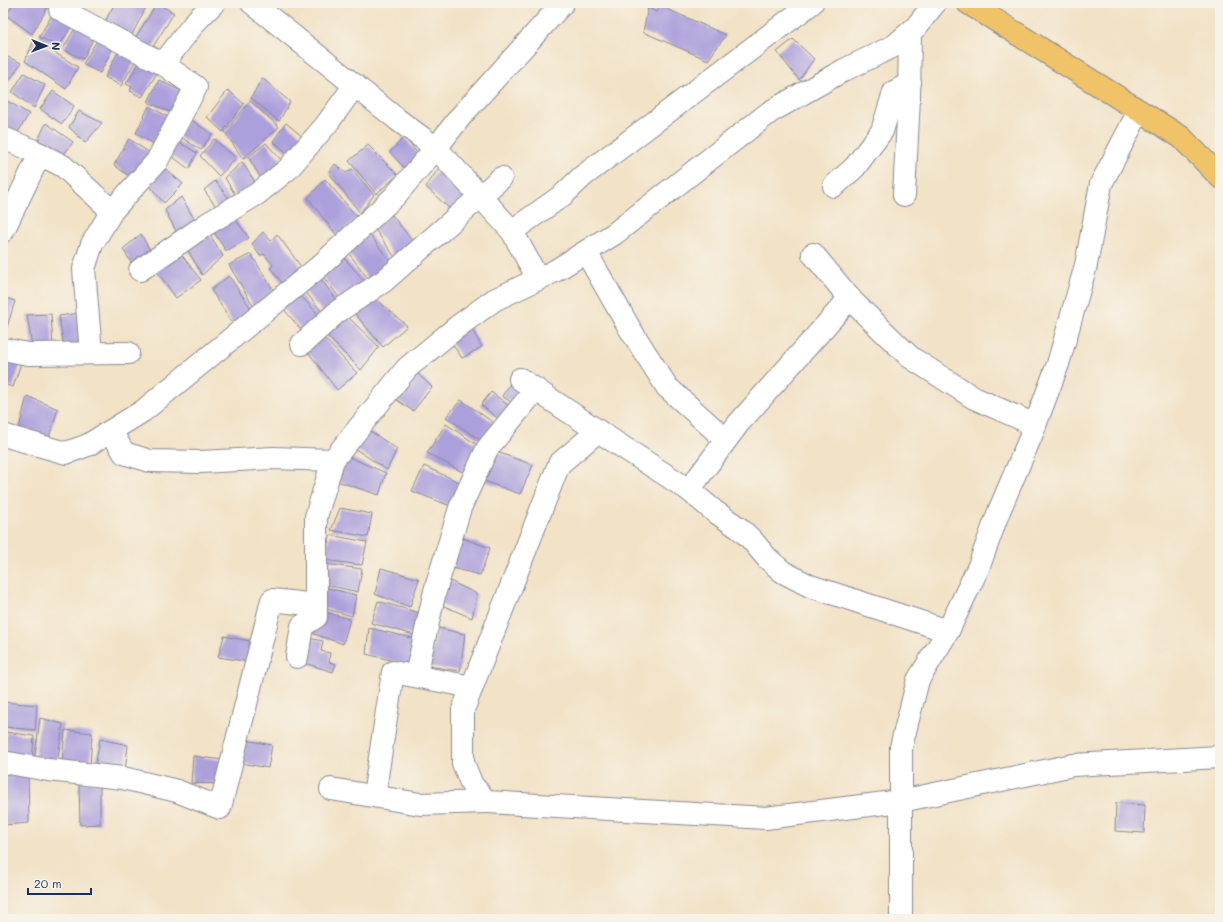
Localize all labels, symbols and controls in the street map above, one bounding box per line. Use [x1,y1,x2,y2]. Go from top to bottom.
north arrow [26,26,66,66]
text: N [49,42,64,50]
scale bar [28,870,91,896]
text: 20 m [34,875,62,891]

